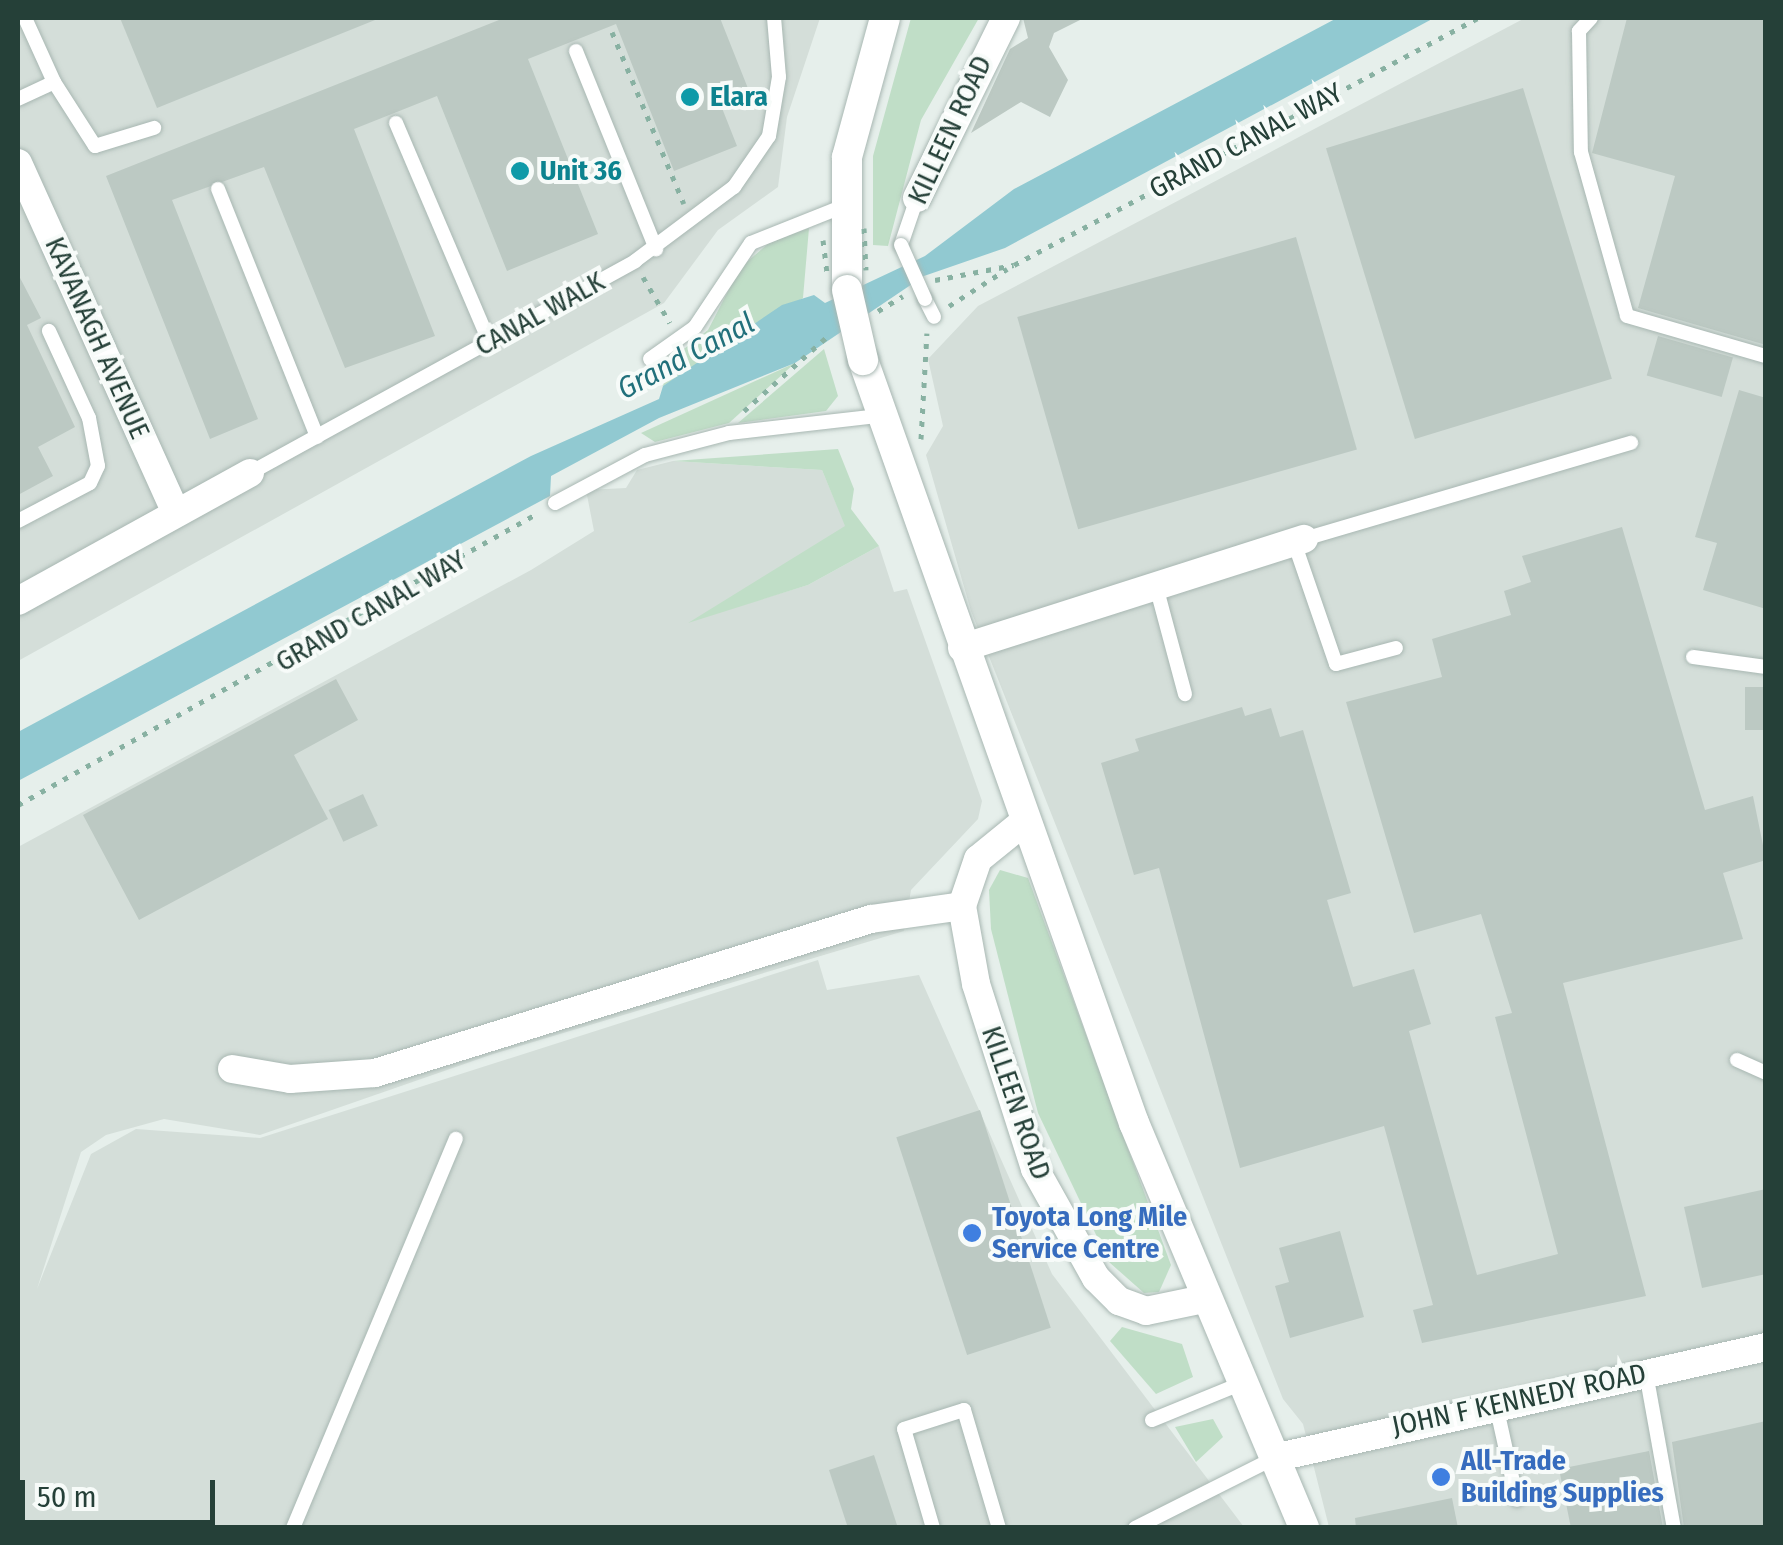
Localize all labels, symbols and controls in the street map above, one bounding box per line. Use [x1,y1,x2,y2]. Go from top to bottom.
street label: KILLEEN ROAD [901,50,999,210]
street label: GRAND CANAL WAY [1144,76,1348,206]
place label: Elara [710,80,768,114]
marker: Elara [679,86,701,108]
place label: Unit 36 [540,154,622,188]
marker: Unit 36 [509,160,531,182]
street label: KAVANAGH AVENUE [38,232,156,444]
street label: CANAL WALK [470,265,610,363]
water label: Grand Canal [611,305,761,407]
street label: GRAND CANAL WAY [270,543,472,679]
street label: KILLEEN ROAD [974,1022,1058,1184]
place label: Toyota Long Mile Service Centre [992,1200,1187,1266]
marker: Toyota Long Mile Service Centre [961,1222,983,1244]
street label: JOHN F KENNEDY ROAD [1389,1357,1649,1443]
place label: All-Trade Building Supplies [1461,1444,1664,1510]
scale bar [25,1460,220,1522]
marker: All-Trade Building Supplies [1430,1466,1452,1488]
text: 50 m [37,1479,97,1515]

